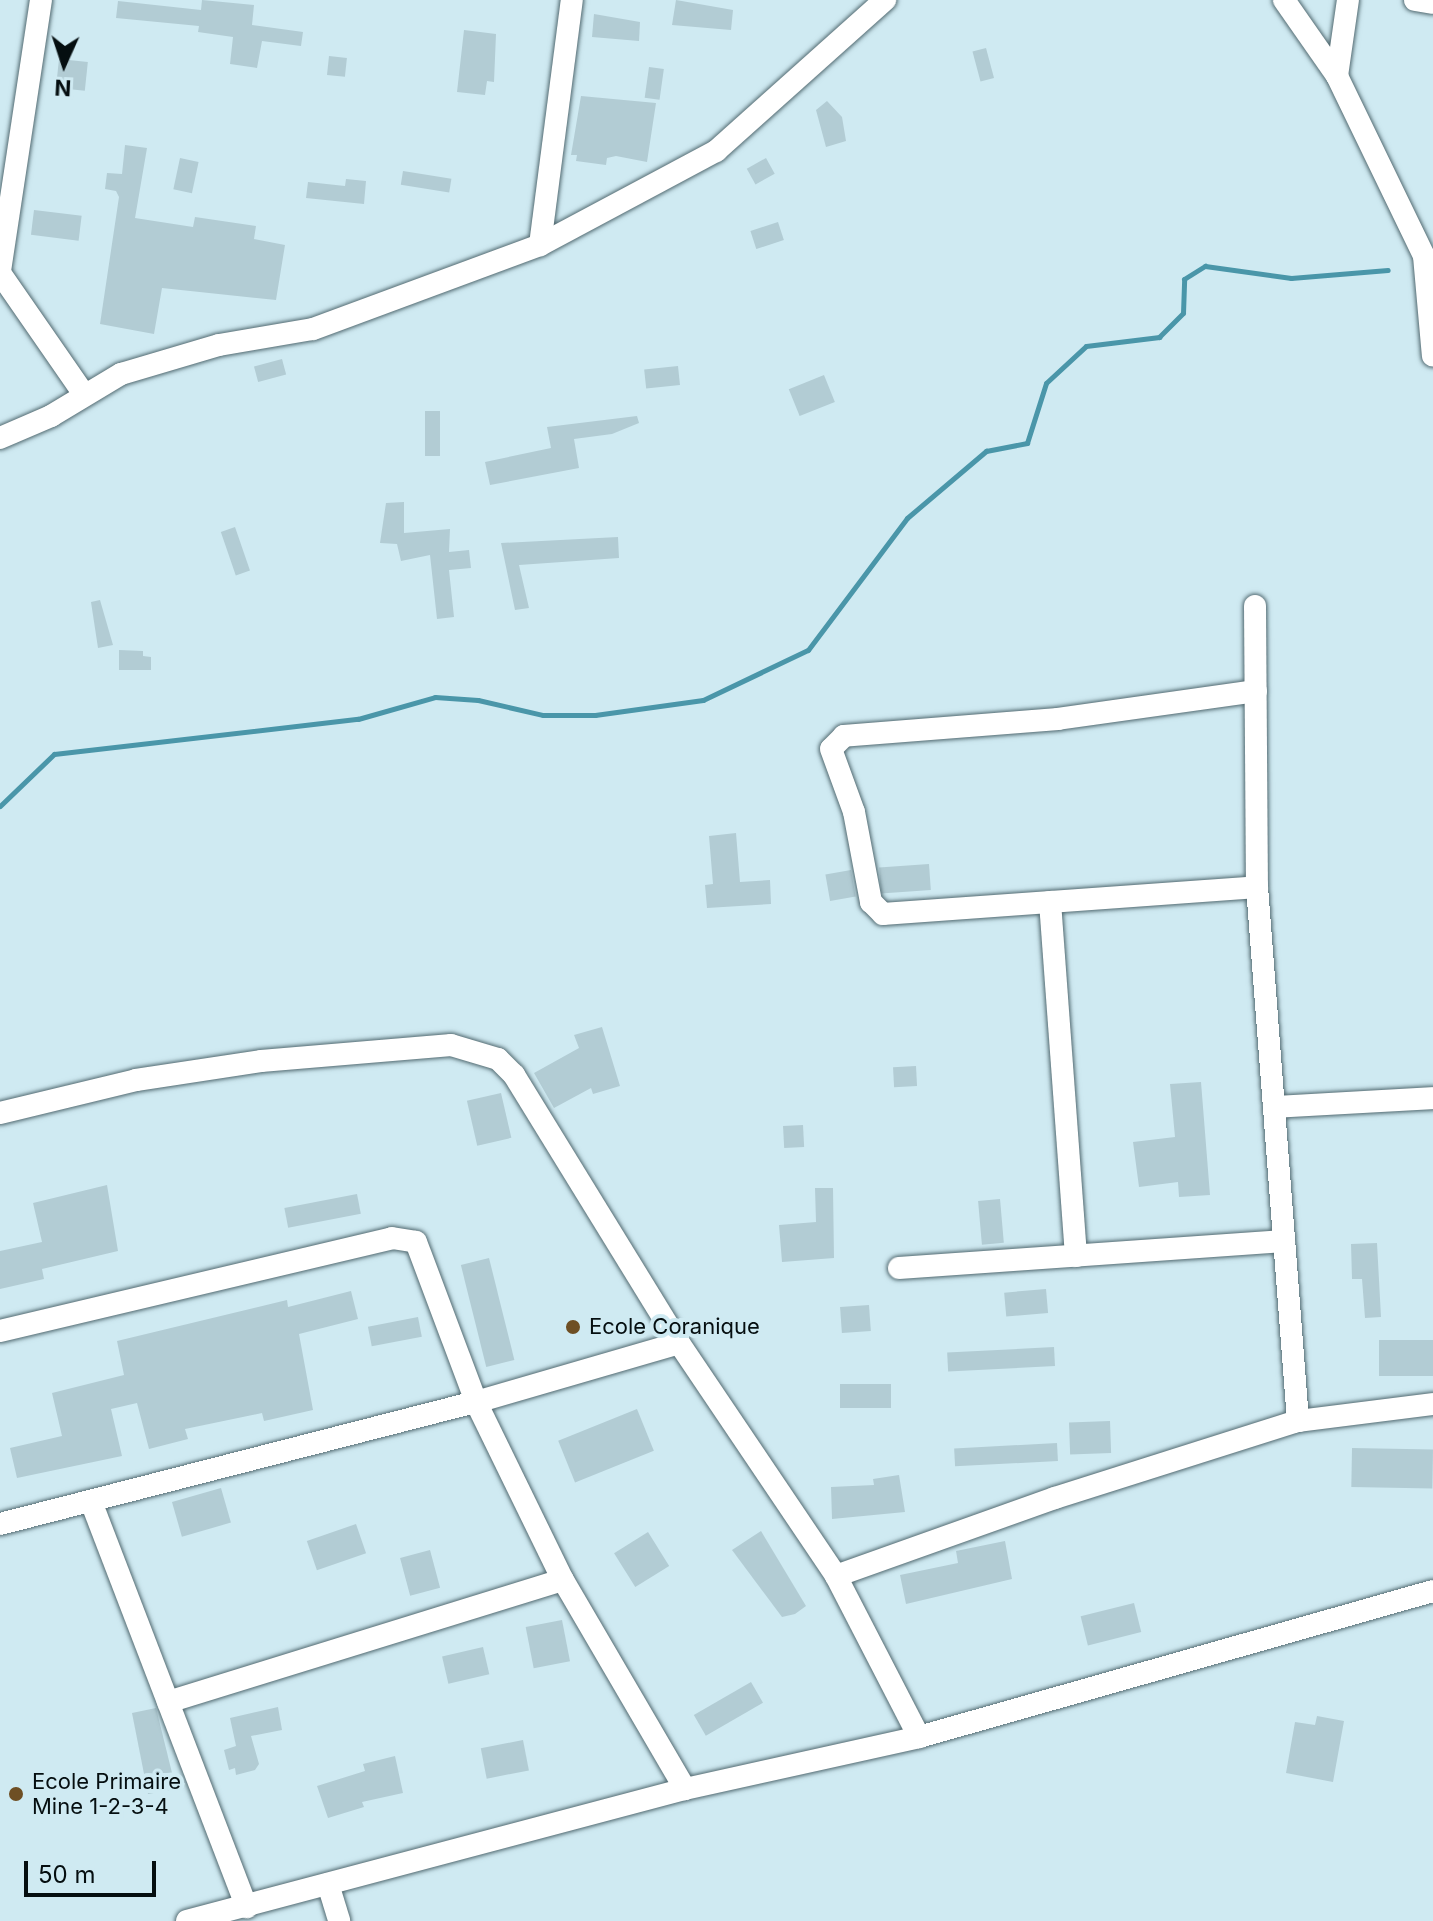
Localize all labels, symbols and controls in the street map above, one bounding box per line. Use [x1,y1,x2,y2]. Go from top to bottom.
north arrow [24,24,104,104]
text: N [54,75,72,101]
place label: Ecole Coranique [589,1314,760,1340]
marker: Ecole Coranique [564,1318,582,1336]
place label: Ecole Primaire Mine 1-2-3-4 [32,1768,181,1820]
marker: Ecole Primaire Mine 1-2-3-4 [7,1785,25,1803]
scale bar [28,1845,160,1895]
text: 50 m [38,1860,96,1889]

